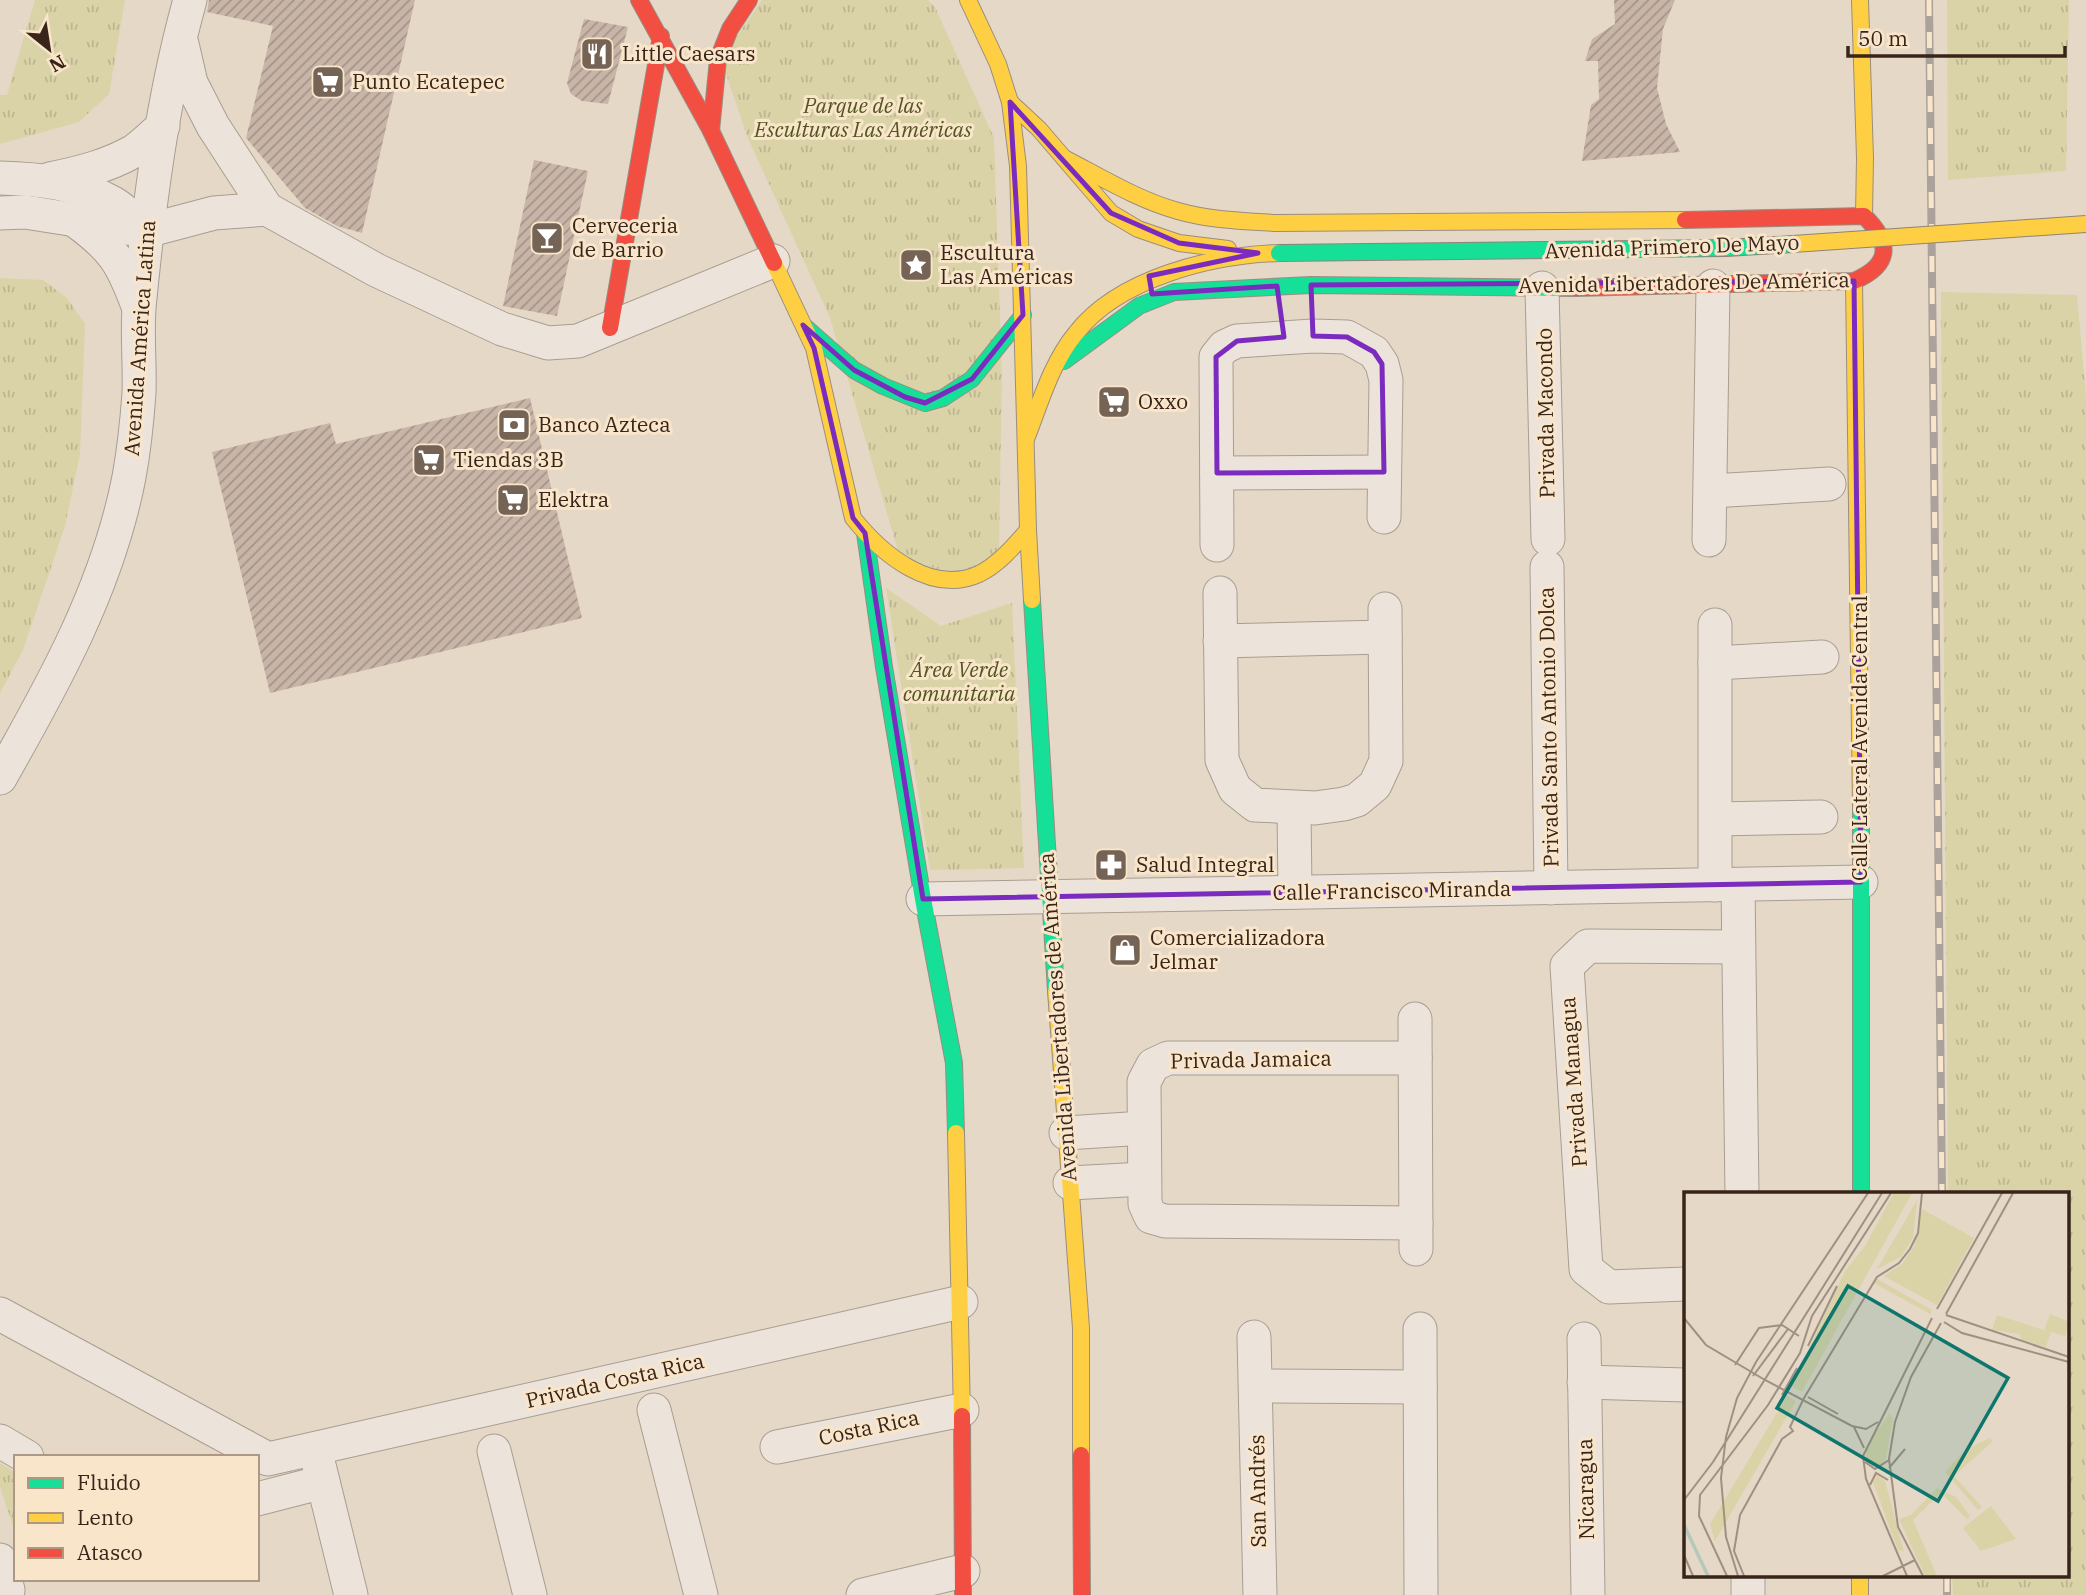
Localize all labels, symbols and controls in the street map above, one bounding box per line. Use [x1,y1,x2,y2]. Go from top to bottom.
north arrow [14,14,84,84]
scale bar [1848,14,2065,58]
text: 50 m [1858,24,1908,52]
restaurant icon: Little Caesars [578,35,616,73]
place label: Little Caesars [622,39,756,67]
text: N [45,50,70,78]
supermarket icon: Punto Ecatepec [309,63,347,101]
place label: Punto Ecatepec [352,67,505,95]
park label: Parque de las Esculturas Las Américas [753,91,972,143]
place label: Cerveceria de Barrio [572,211,678,263]
street label: Avenida América Latina [117,219,161,457]
bar icon: Cerveceria de Barrio [528,219,566,257]
street label: Avenida Primero De Mayo [1544,228,1800,264]
place label: Escultura Las Américas [940,238,1073,290]
place icon: Escultura Las Américas [897,246,935,284]
street label: Avenida Libertadores De América [1518,265,1850,299]
street label: Privada Macondo [1530,327,1560,499]
supermarket icon: Oxxo [1095,383,1133,421]
place label: Oxxo [1138,387,1188,415]
bank icon: Banco Azteca [495,406,533,444]
place label: Banco Azteca [538,410,671,438]
supermarket icon: Tiendas 3B [410,441,448,479]
place label: Tiendas 3B [453,445,564,473]
supermarket icon: Elektra [494,481,532,519]
place label: Elektra [538,485,609,513]
street label: Privada Santo Antonio Dolca [1532,586,1564,868]
street label: Calle Lateral Avenida Central [1845,595,1873,881]
park label: Área Verde comunitaria [903,655,1016,707]
pharmacy icon: Salud Integral [1092,846,1130,884]
place label: Salud Integral [1136,850,1275,878]
street label: Avenida Libertadores de América [1032,852,1082,1183]
street label: Calle Francisco Miranda [1272,874,1512,906]
place label: Comercializadora Jelmar [1150,923,1325,975]
shop icon: Comercializadora Jelmar [1106,931,1144,969]
street label: Privada Managua [1553,996,1593,1168]
street label: Privada Jamaica [1170,1044,1332,1074]
inset map [1684,1192,2068,1578]
street label: Privada Costa Rica [523,1346,707,1414]
street label: Costa Rica [816,1403,922,1451]
street label: San Andrés [1242,1434,1272,1548]
street label: Nicaragua [1570,1438,1600,1540]
legend [14,1455,259,1581]
text: Fluido [77,1468,141,1496]
text: Lento [77,1503,133,1531]
text: Atasco [77,1538,143,1566]

